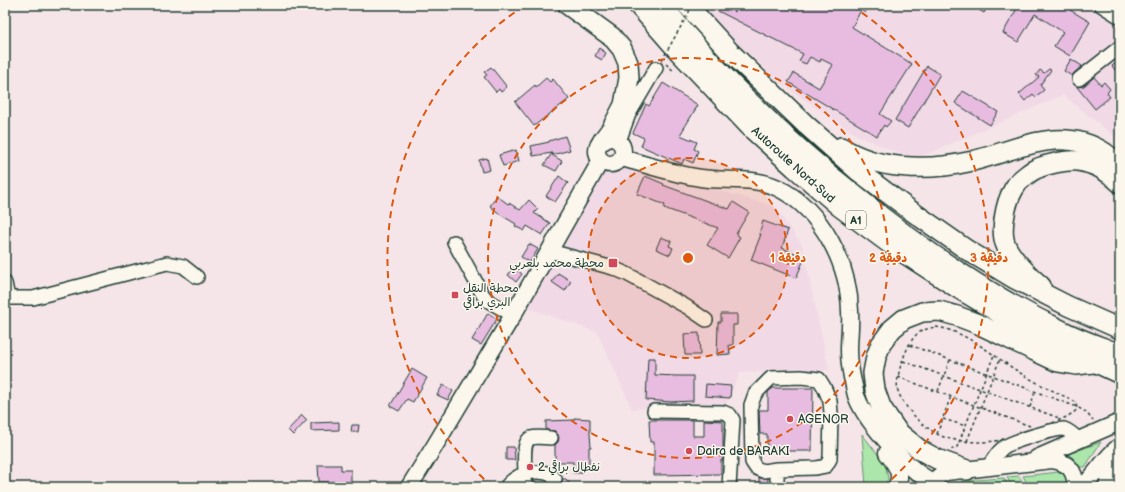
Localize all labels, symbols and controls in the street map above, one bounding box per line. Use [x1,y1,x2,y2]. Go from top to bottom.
street label: Autoroute Nord-Sud [748,124,838,207]
road number: A1 [846,211,866,229]
centre of rings [681,251,695,265]
text: 1 دقيقة [770,251,806,266]
text: 2 دقيقة [869,251,908,266]
text: 3 دقيقة [970,251,1008,266]
place label: محطة محمد بلعربي [509,256,604,274]
marker: محطة محمد بلعربي [607,257,619,269]
place label: محطة النقل البري براقي [463,281,519,311]
marker: محطة النقل البري براقي [450,290,460,300]
place label: AGENOR [798,412,849,427]
marker: AGENOR [785,414,795,424]
place label: Daira de BARAKI [697,444,790,459]
marker: Daira de BARAKI [684,446,694,456]
place label: نفطال براقي 2 [538,460,600,476]
marker: نفطال براقي 2 [525,462,535,472]

